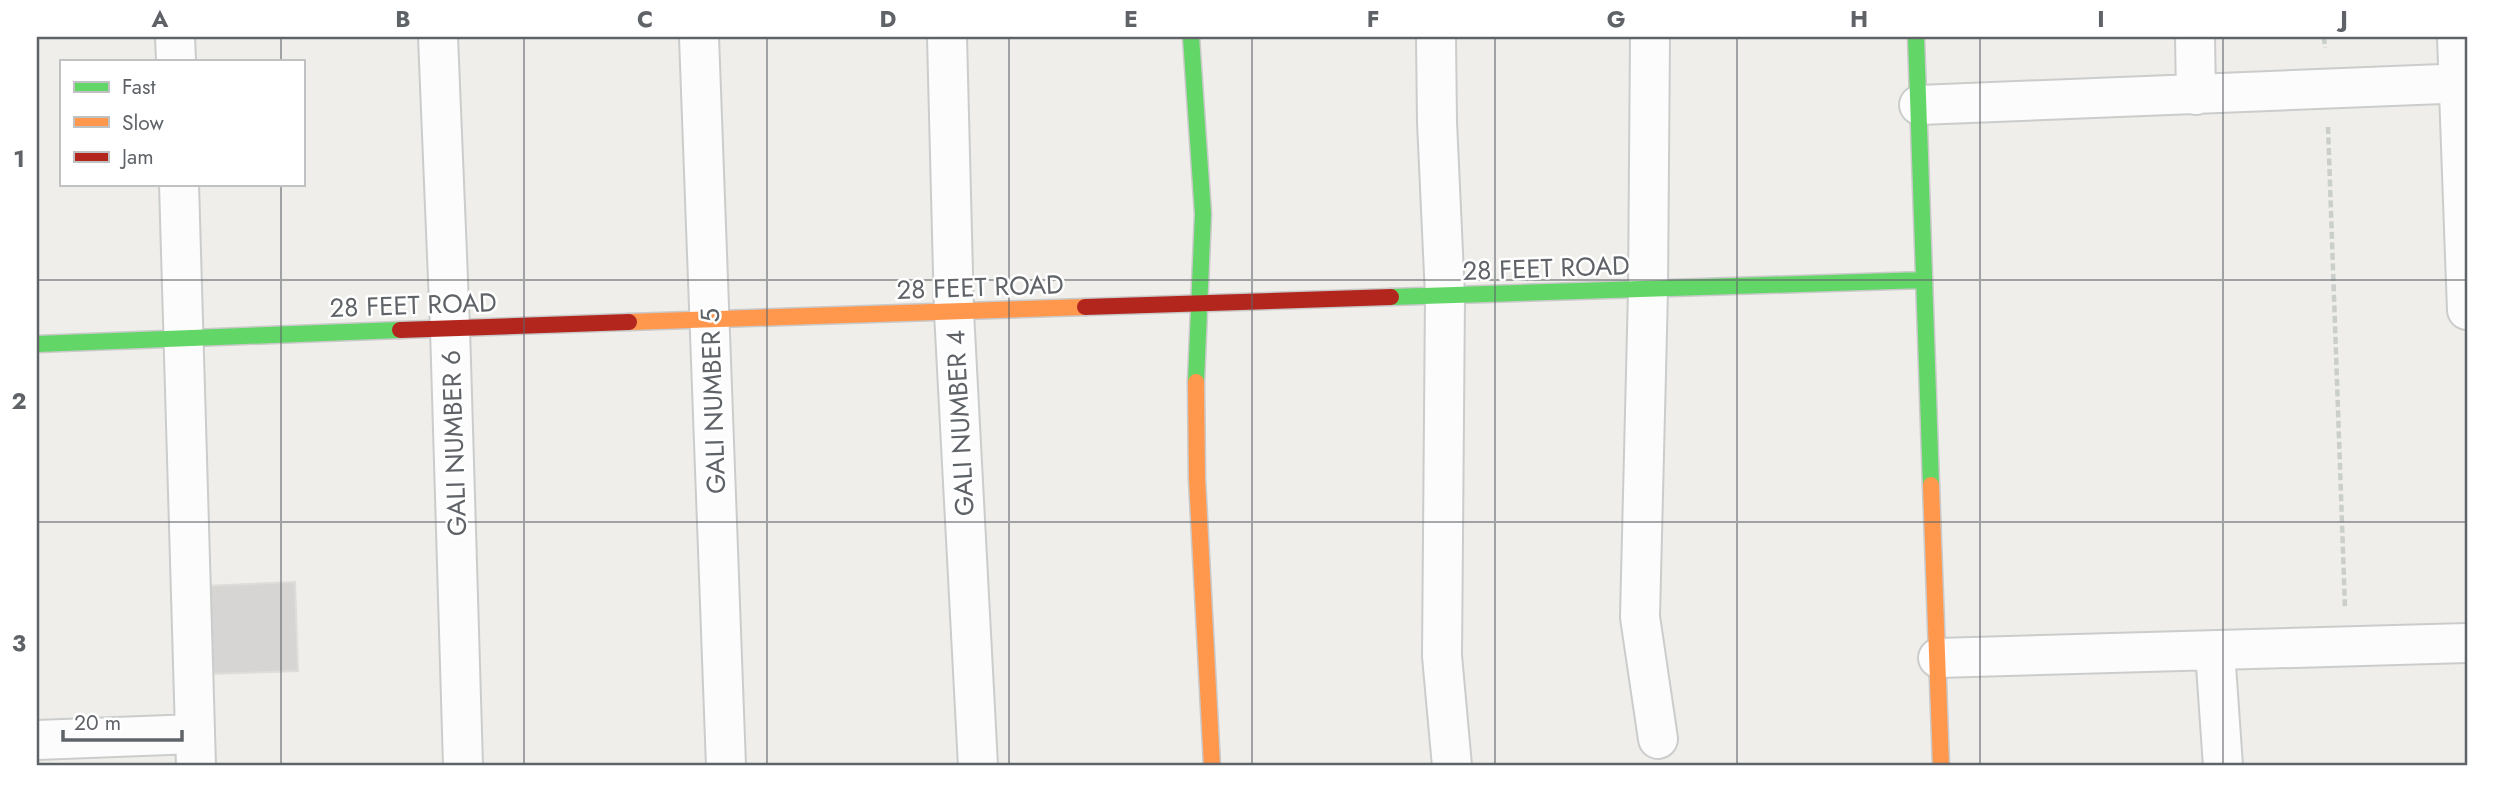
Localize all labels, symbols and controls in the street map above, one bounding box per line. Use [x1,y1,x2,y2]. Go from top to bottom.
text: A [151,2,169,36]
text: B [395,2,411,36]
text: C [637,2,653,36]
text: D [880,2,897,36]
text: E [1124,2,1138,36]
text: F [1367,2,1379,36]
text: G [1607,2,1625,36]
text: H [1850,2,1868,36]
text: I [2097,2,2105,36]
text: J [2336,2,2348,36]
legend [60,60,304,186]
text: Fast [122,72,155,102]
text: Slow [122,108,164,138]
text: 1 [13,142,25,176]
text: Jam [119,142,154,172]
street label: 28 FEET ROAD [1462,246,1630,290]
street label: 28 FEET ROAD [896,265,1064,309]
street label: 28 FEET ROAD [329,283,497,327]
street label: GALI NUMBER 5 [691,308,735,494]
street label: GALI NUMBER 4 [936,329,984,517]
street label: GALI NUMBER 6 [432,349,476,537]
text: 2 [11,384,27,418]
text: 3 [12,626,26,660]
scale bar [63,698,182,742]
text: 20 m [74,708,121,738]

